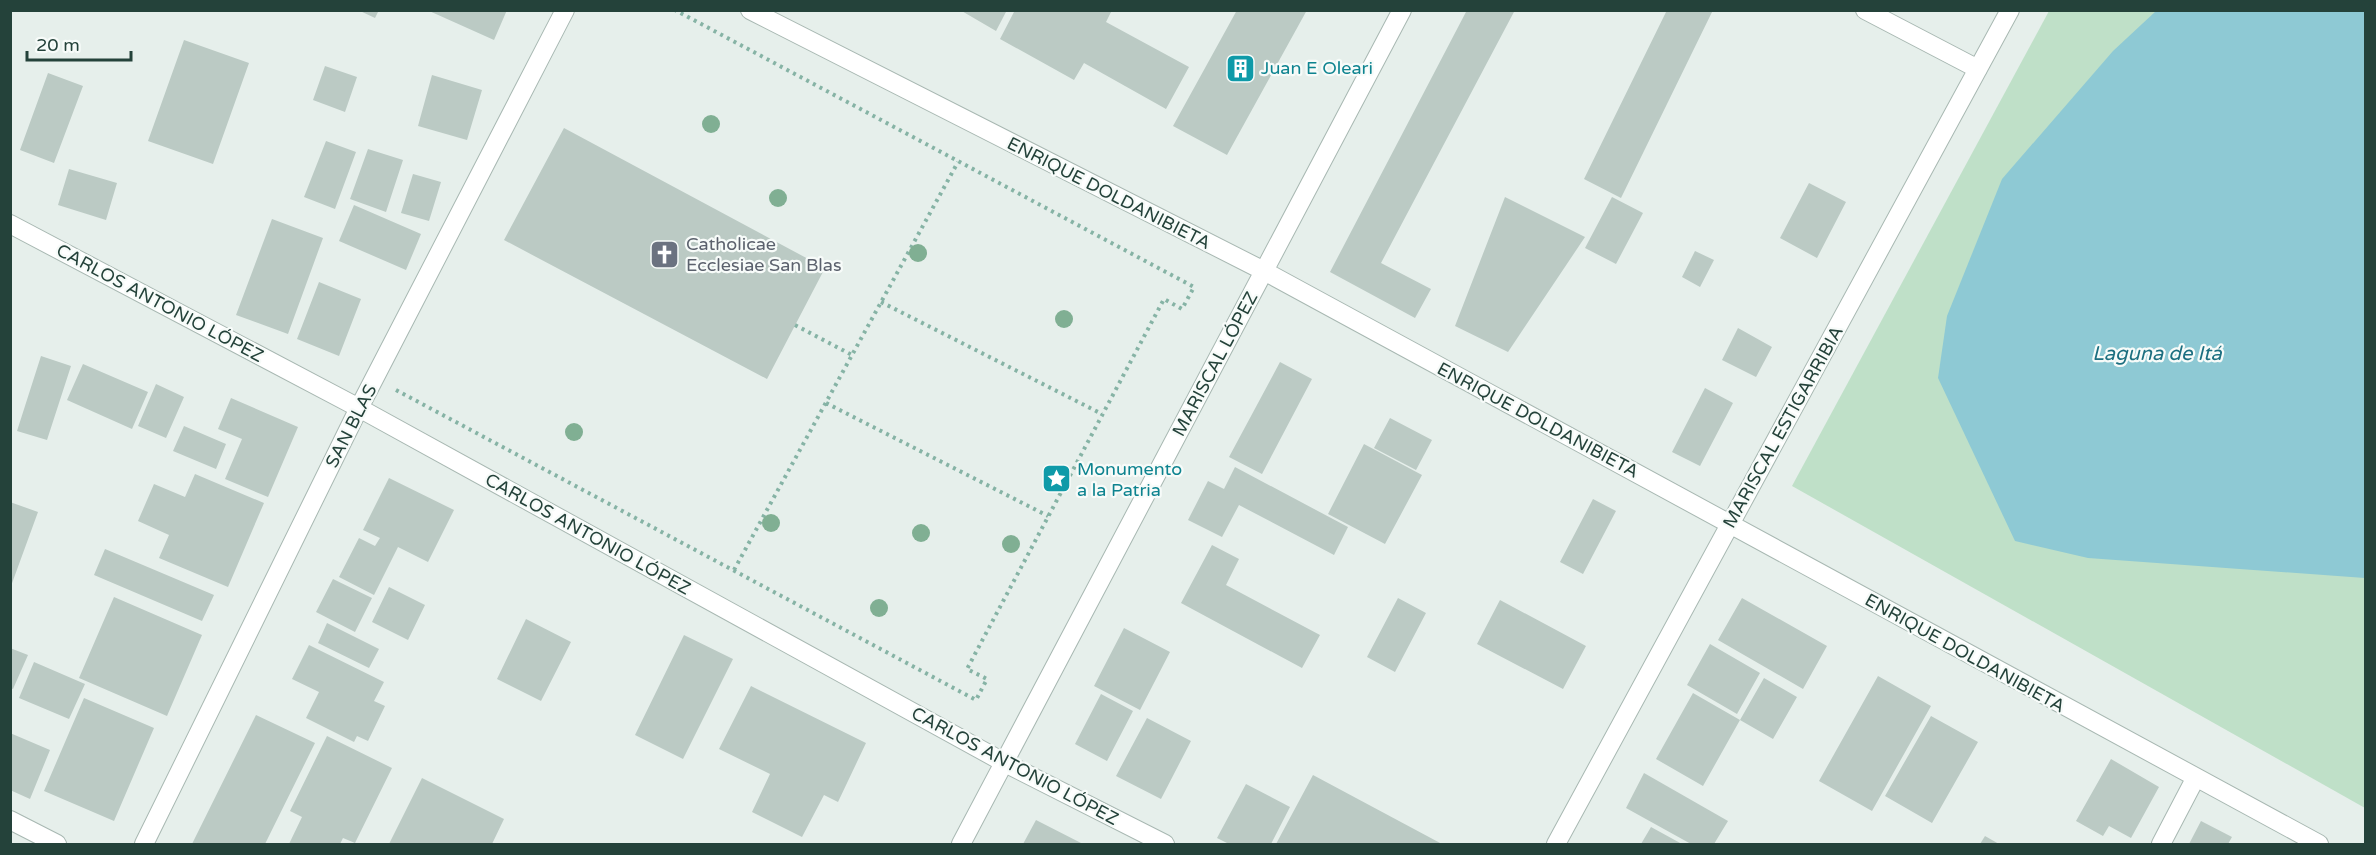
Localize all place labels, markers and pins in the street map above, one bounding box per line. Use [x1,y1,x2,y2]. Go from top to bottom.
building icon: Juan E Oleari [1224,52,1256,84]
place label: Juan E Oleari [1261,57,1373,79]
place label: Catholicae Ecclesiae San Blas [686,233,842,276]
church icon: Catholicae Ecclesiae San Blas [649,238,681,270]
place label: Monumento a la Patria [1077,458,1182,501]
place icon: Monumento a la Patria [1040,463,1072,495]

